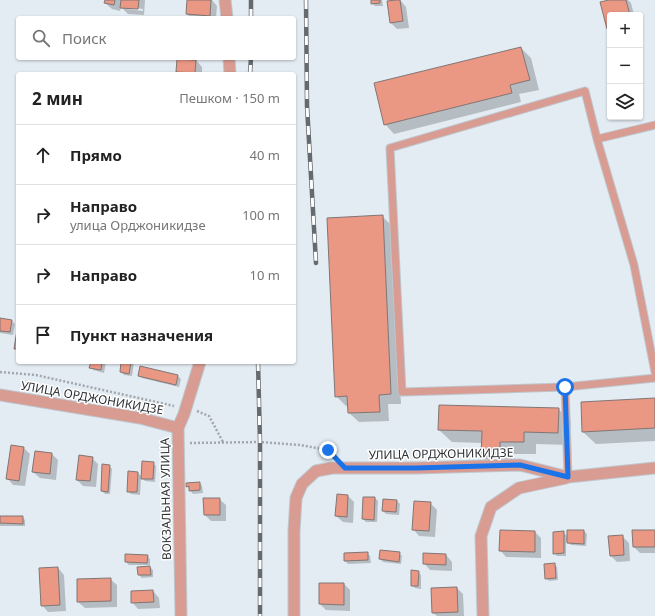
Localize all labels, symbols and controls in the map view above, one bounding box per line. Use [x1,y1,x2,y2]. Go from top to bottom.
map controls [607,12,643,120]
button: + [607,12,643,48]
search box [16,16,296,60]
icon: search [30,27,52,49]
text: Поиск [62,28,107,48]
button: − [607,48,643,84]
button: layers [607,84,643,120]
text: 2 мин [32,87,83,110]
text: Пешком · 150 m [179,89,280,107]
icon: ahead [32,144,54,166]
text: Прямо [70,145,122,165]
text: 40 m [250,146,280,164]
text: Направо [70,196,137,216]
icon: right [32,204,54,226]
text: 100 m [242,206,280,224]
text: улица Орджоникидзе [70,216,206,234]
icon: right [32,264,54,286]
text: Направо [70,265,137,285]
text: 10 m [250,266,280,284]
icon: arrive [32,324,54,346]
text: Пункт назначения [70,325,213,345]
street label: УЛИЦА ОРДЖОНИКИДЗЕ [19,377,165,418]
route start [556,378,574,396]
street label: ВОКЗАЛЬНАЯ УЛИЦА [156,437,175,560]
route end [319,441,337,459]
street label: УЛИЦА ОРДЖОНИКИДЗЕ [369,444,513,463]

